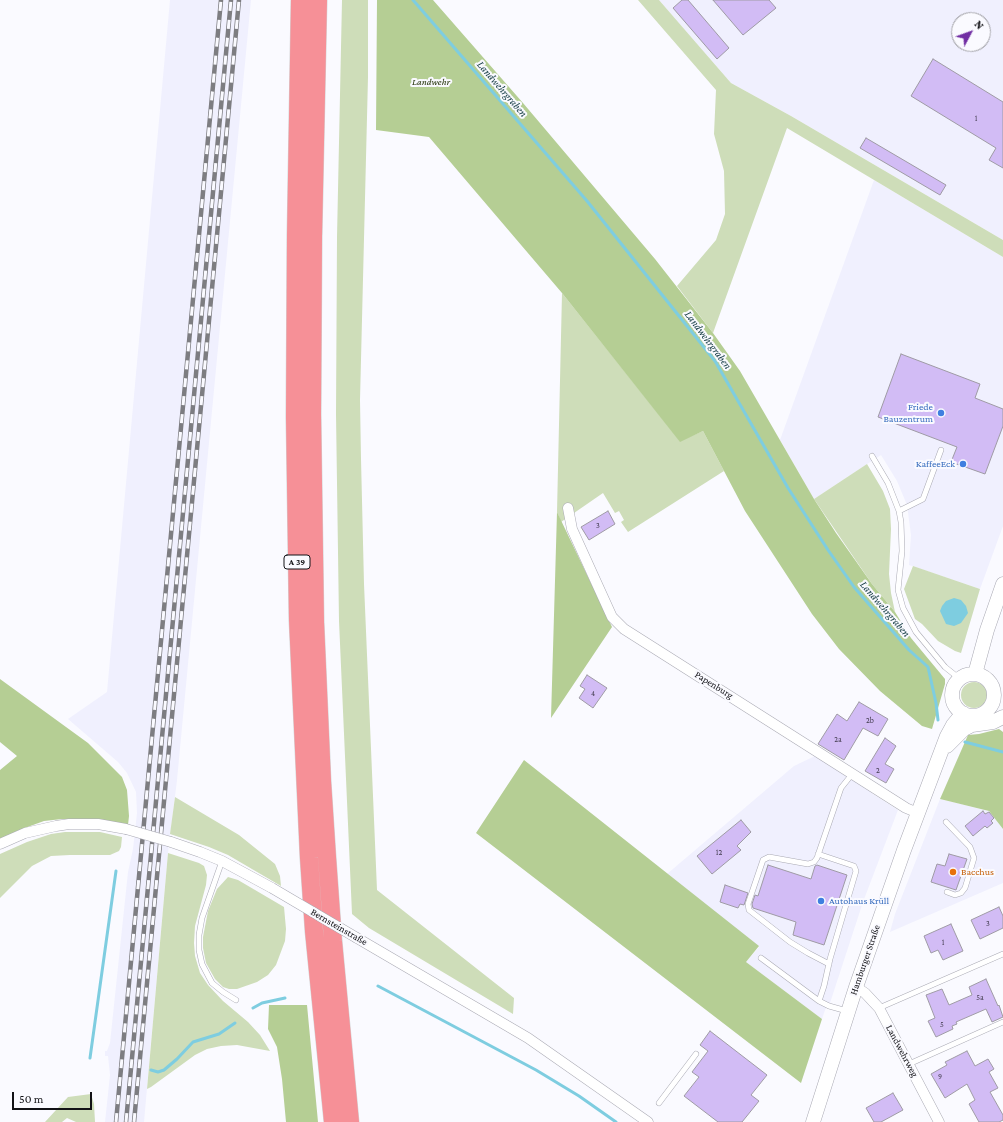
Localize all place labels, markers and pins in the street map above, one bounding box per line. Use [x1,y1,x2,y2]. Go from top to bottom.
place label: Friede Bauzentrum [883,401,933,424]
marker: Friede Bauzentrum [936,408,946,418]
place label: KaffeeEck [916,458,955,470]
marker: KaffeeEck [958,459,968,469]
place label: Bacchus [961,866,994,878]
marker: Bacchus [948,867,958,877]
place label: Autohaus Krüll [829,895,889,907]
marker: Autohaus Krüll [816,896,826,906]

